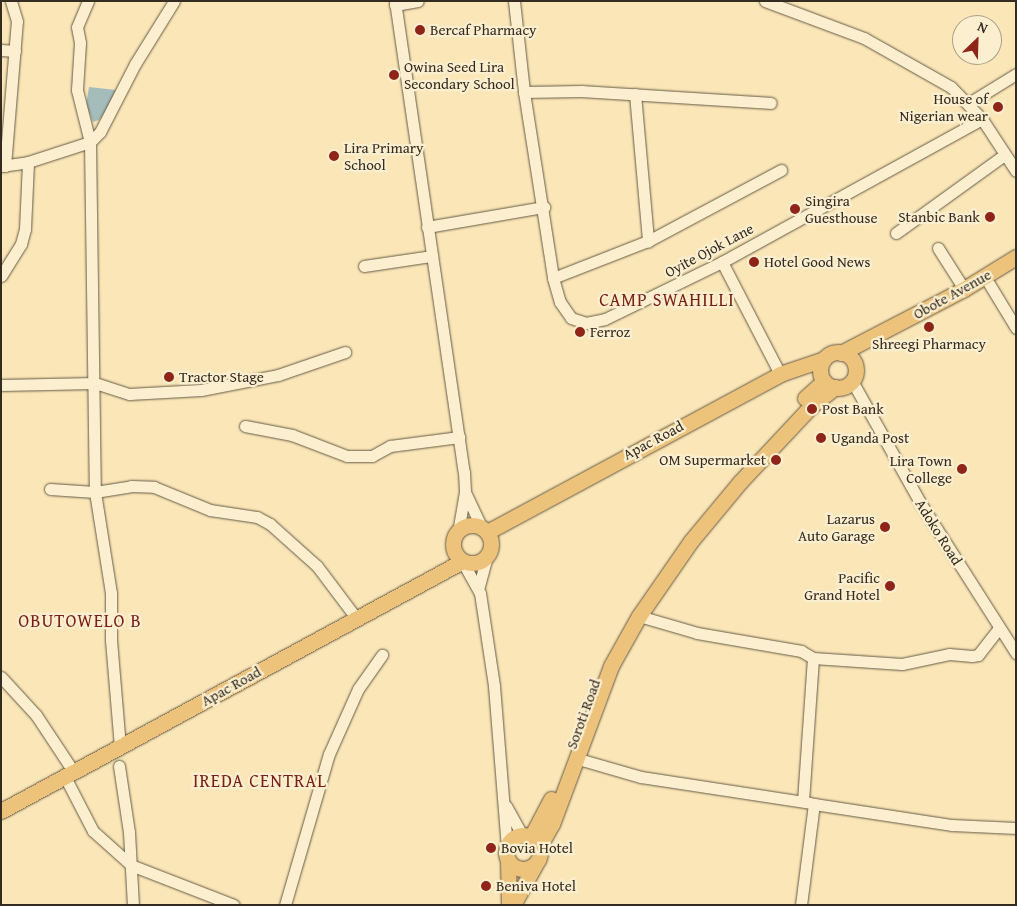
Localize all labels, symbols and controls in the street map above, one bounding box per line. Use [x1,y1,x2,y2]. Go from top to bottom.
north arrow [952,15,1002,65]
text: N [974,16,991,38]
place label: Bercaf Pharmacy [430,21,537,39]
marker: Bercaf Pharmacy [414,24,426,36]
place label: Owina Seed Lira Secondary School [404,57,515,92]
marker: Owina Seed Lira Secondary School [388,69,400,81]
place label: House of Nigerian wear [900,89,988,124]
marker: House of Nigerian wear [992,101,1004,113]
place label: Lira Primary School [344,138,423,173]
marker: Lira Primary School [328,150,340,162]
place label: Singira Guesthouse [805,191,877,226]
marker: Singira Guesthouse [789,203,801,215]
place label: Stanbic Bank [898,208,980,226]
marker: Stanbic Bank [984,211,996,223]
street label: Oyite Ojok Lane [662,219,756,281]
place label: Hotel Good News [764,253,870,271]
marker: Hotel Good News [748,256,760,268]
street label: Obote Avenue [910,265,994,323]
district label: CAMP SWAHILLI [598,289,736,311]
marker: Shreegi Pharmacy [923,321,935,333]
place label: Ferroz [590,323,630,341]
marker: Ferroz [574,326,586,338]
place label: Shreegi Pharmacy [872,335,986,353]
place label: Tractor Stage [179,368,264,386]
marker: Tractor Stage [163,371,175,383]
place label: Post Bank [822,400,884,418]
marker: Post Bank [806,403,818,415]
street label: Apac Road [620,417,686,463]
place label: Uganda Post [831,429,909,447]
marker: Uganda Post [815,432,827,444]
place label: OM Supermarket [659,451,766,469]
place label: Lira Town College [890,451,952,486]
marker: OM Supermarket [770,454,782,466]
marker: Lira Town College [956,463,968,475]
street label: Adoko Road [912,496,966,568]
place label: Lazarus Auto Garage [798,509,875,544]
marker: Lazarus Auto Garage [879,521,891,533]
place label: Pacific Grand Hotel [804,568,880,603]
marker: Pacific Grand Hotel [884,580,896,592]
district label: OBUTOWELO B [17,610,143,632]
street label: Apac Road [198,662,264,710]
street label: Soroti Road [562,677,604,751]
district label: IREDA CENTRAL [191,770,329,792]
place label: Bovia Hotel [501,839,573,857]
marker: Bovia Hotel [485,842,497,854]
place label: Beniva Hotel [496,877,576,895]
marker: Beniva Hotel [480,880,492,892]

